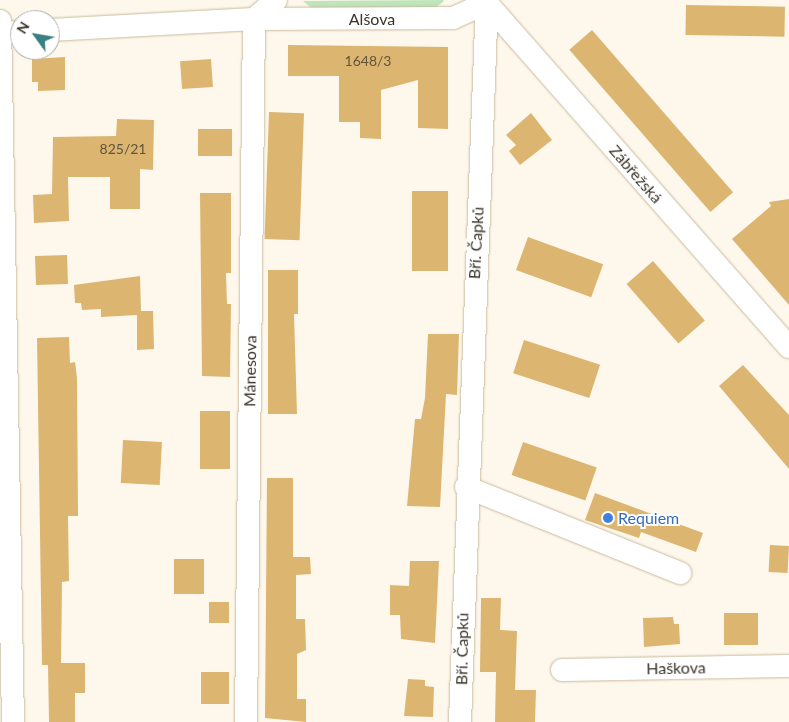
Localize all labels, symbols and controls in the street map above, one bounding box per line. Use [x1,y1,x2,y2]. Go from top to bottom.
street label: Alšova [349,9,395,29]
north arrow [10,10,60,60]
text: N [13,18,33,36]
house number: 1648/3 [345,53,391,69]
house number: 825/21 [100,141,146,157]
street label: Zábřežská [606,141,666,207]
street label: Bří. Čapků [465,206,487,280]
street label: Mánesova [240,335,260,407]
place label: Requiem [618,508,679,528]
marker: Requiem [602,512,614,524]
street label: Bří. Čapků [452,613,472,685]
street label: Haškova [646,658,706,678]

